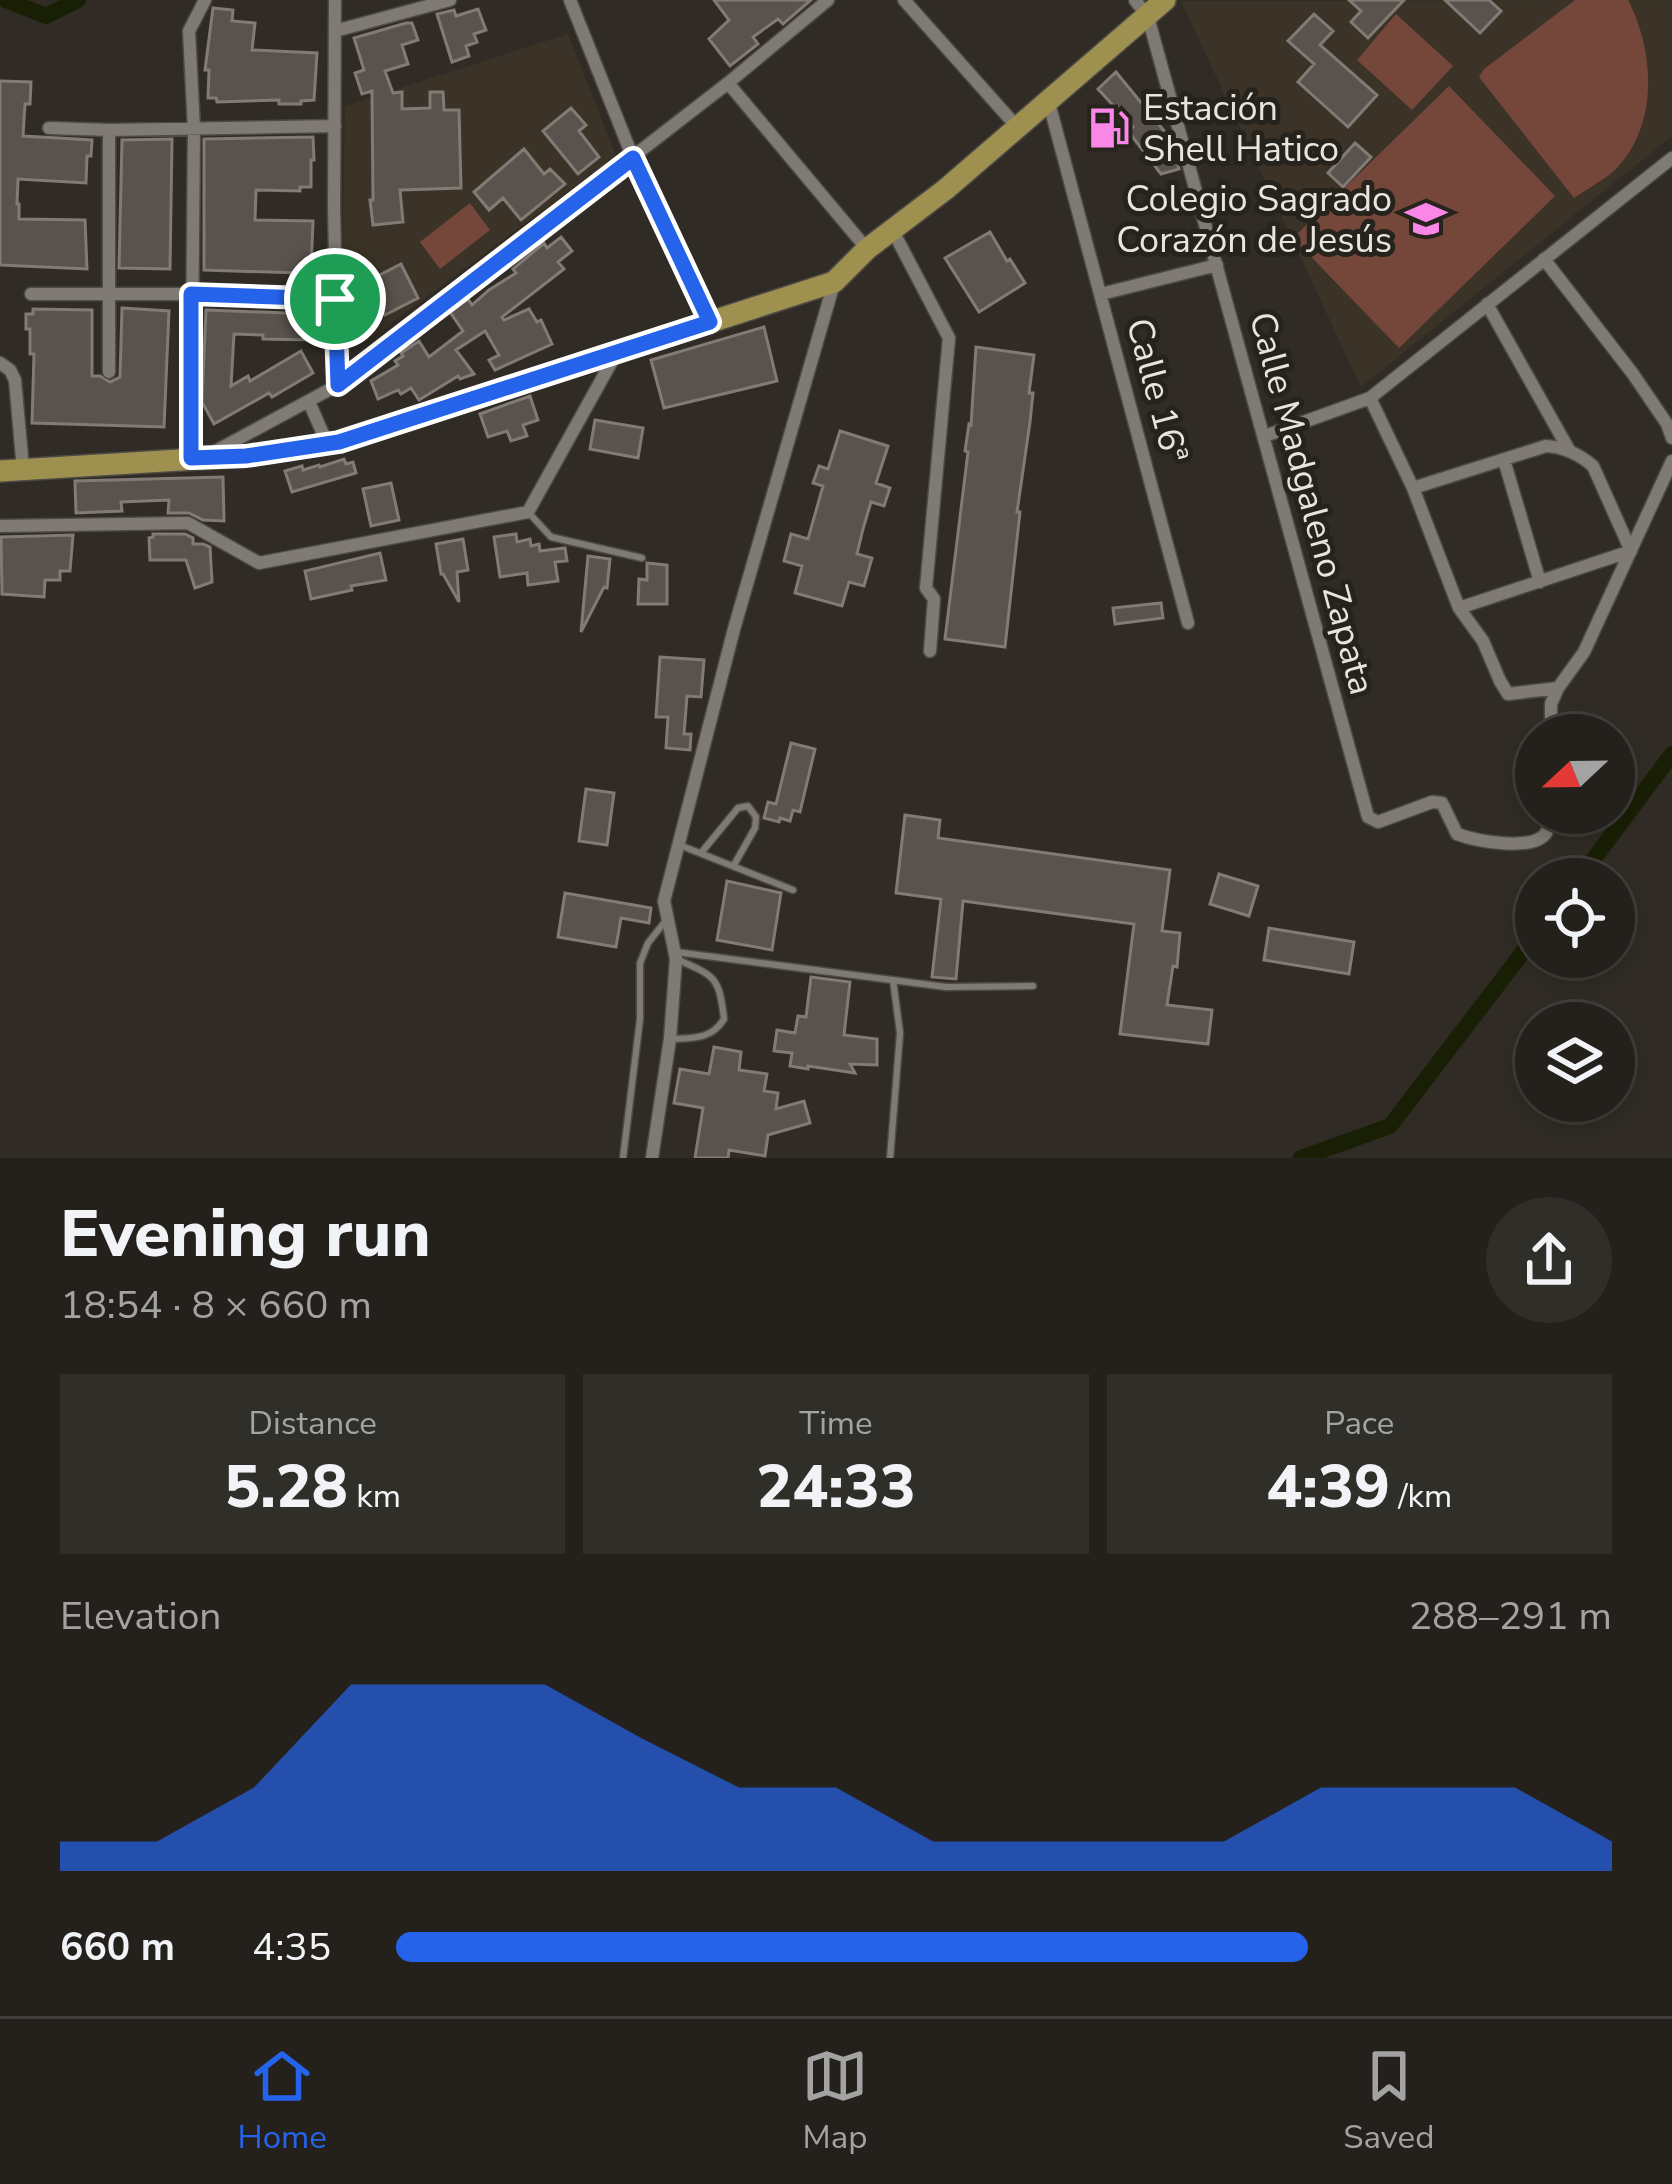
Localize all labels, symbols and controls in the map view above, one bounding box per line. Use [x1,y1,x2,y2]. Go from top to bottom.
place label: Estación Shell Hatico [1143,84,1339,174]
fuel station icon: Estación Shell Hatico [1086,105,1132,151]
place label: Colegio Sagrado Corazón de Jesús [1116,175,1392,265]
school or university icon: Colegio Sagrado Corazón de Jesús [1403,196,1449,242]
pin [284,248,386,350]
icon: arrive [302,266,368,332]
street label: Calle Madgaleno Zapata [1237,307,1386,700]
street label: Calle 16ª [1114,313,1199,468]
north arrow [1515,714,1635,834]
map controls [1515,714,1635,1122]
button: locate [1515,858,1635,978]
button: layers [1515,1002,1635,1122]
text: Evening run [60,1189,431,1279]
button: share [1486,1197,1612,1323]
text: 18:54 · 8 × 660 m [60,1279,372,1332]
text: Distance [249,1401,377,1446]
text: Time [799,1401,873,1446]
text: Pace [1324,1401,1394,1446]
text: 5.28 [224,1446,348,1528]
text: 24:33 [756,1446,916,1528]
text: 4:39 [1266,1446,1390,1528]
text: km [348,1474,401,1519]
text: /km [1390,1474,1452,1519]
text: Elevation [60,1590,221,1643]
text: 288–291 m [1409,1590,1612,1643]
text: 660 m [60,1921,175,1974]
text: 4:35 [252,1921,331,1974]
tab: Home [238,2043,327,2160]
tab: Map [802,2043,868,2160]
tab: Saved [1343,2043,1434,2160]

